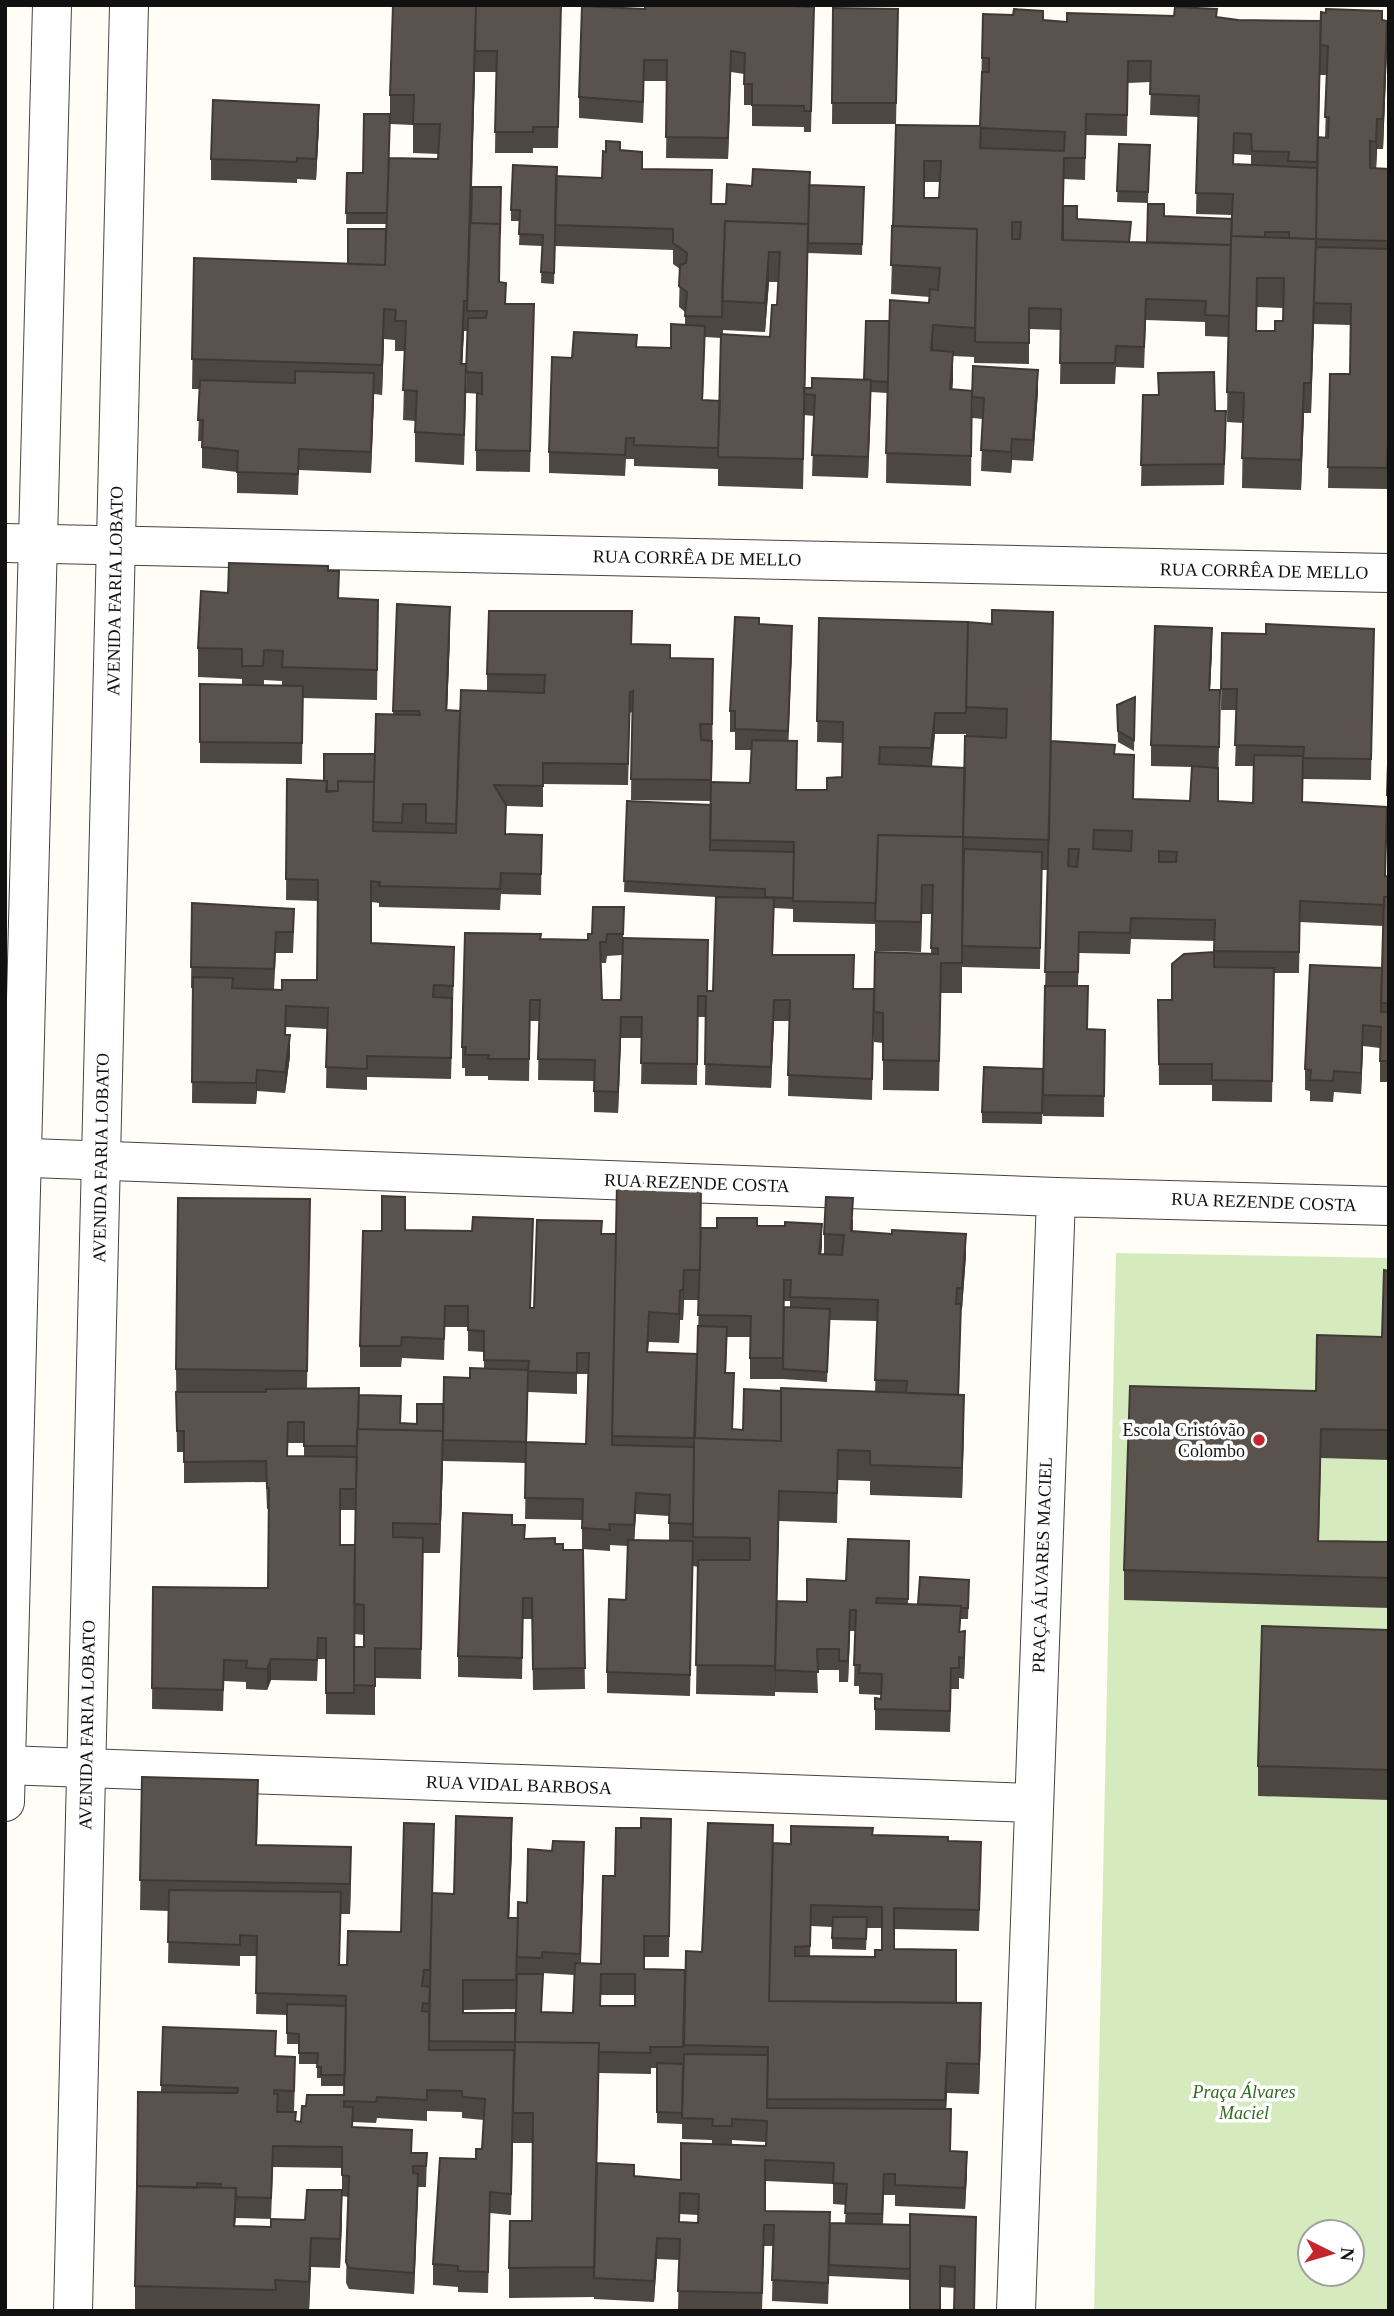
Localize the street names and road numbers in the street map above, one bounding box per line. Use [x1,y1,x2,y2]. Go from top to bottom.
street label: AVENIDA FARIA LOBATO [103,486,127,696]
street label: RUA CORRÊA DE MELLO [593,545,801,570]
street label: RUA CORRÊA DE MELLO [1160,558,1368,583]
street label: AVENIDA FARIA LOBATO [89,1053,113,1263]
street label: RUA REZENDE COSTA [604,1170,790,1196]
street label: RUA REZENDE COSTA [1171,1189,1357,1215]
street label: PRAÇA ÁLVARES MACIEL [1027,1457,1056,1673]
street label: AVENIDA FARIA LOBATO [75,1620,99,1830]
street label: RUA VIDAL BARBOSA [426,1772,612,1798]

